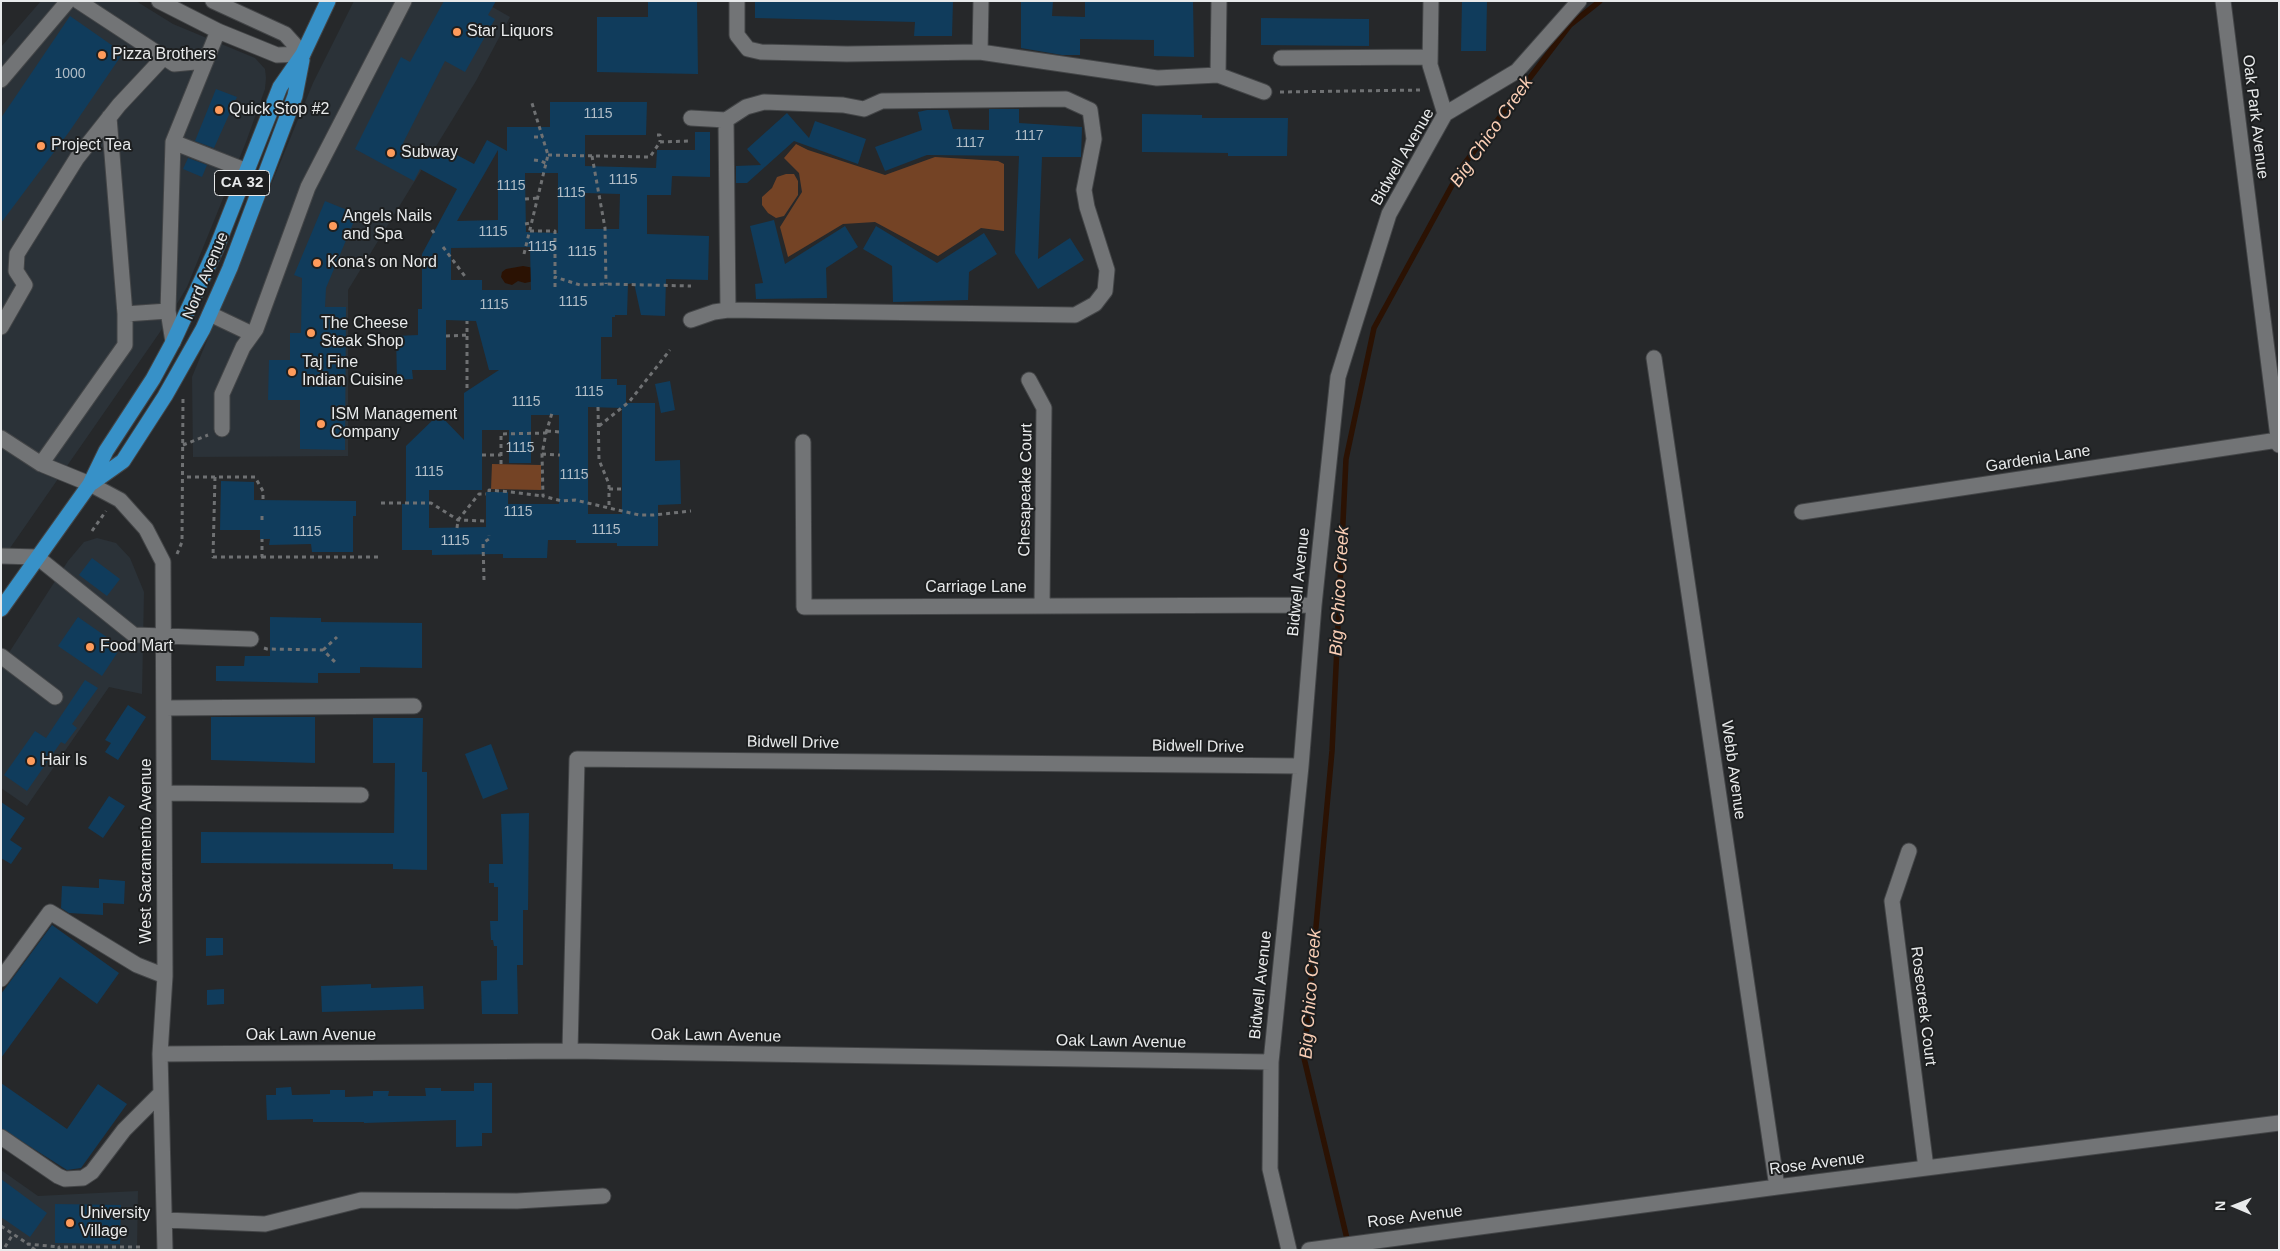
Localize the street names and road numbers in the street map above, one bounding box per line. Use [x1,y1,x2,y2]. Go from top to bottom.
street label: Oak Park Avenue [2238,54,2272,180]
street label: Bidwell Avenue [1367,105,1439,209]
road number: CA 32 [214,170,270,196]
street label: Nord Avenue [179,229,233,323]
street label: Chesapeake Court [1015,423,1037,557]
street label: Gardenia Lane [1984,441,2092,477]
street label: Bidwell Avenue [1284,527,1314,637]
street label: Carriage Lane [925,578,1027,598]
street label: Webb Avenue [1717,719,1749,821]
street label: Bidwell Drive [747,733,839,753]
street label: Bidwell Drive [1152,737,1244,757]
street label: West Sacramento Avenue [137,758,157,944]
street label: Bidwell Avenue [1246,930,1276,1040]
street label: Rosecreek Court [1906,945,1940,1067]
street label: Oak Lawn Avenue [651,1025,781,1047]
street label: Oak Lawn Avenue [246,1026,376,1046]
street label: Oak Lawn Avenue [1056,1031,1186,1053]
street label: Rose Avenue [1768,1149,1866,1179]
street label: Rose Avenue [1366,1202,1464,1232]

